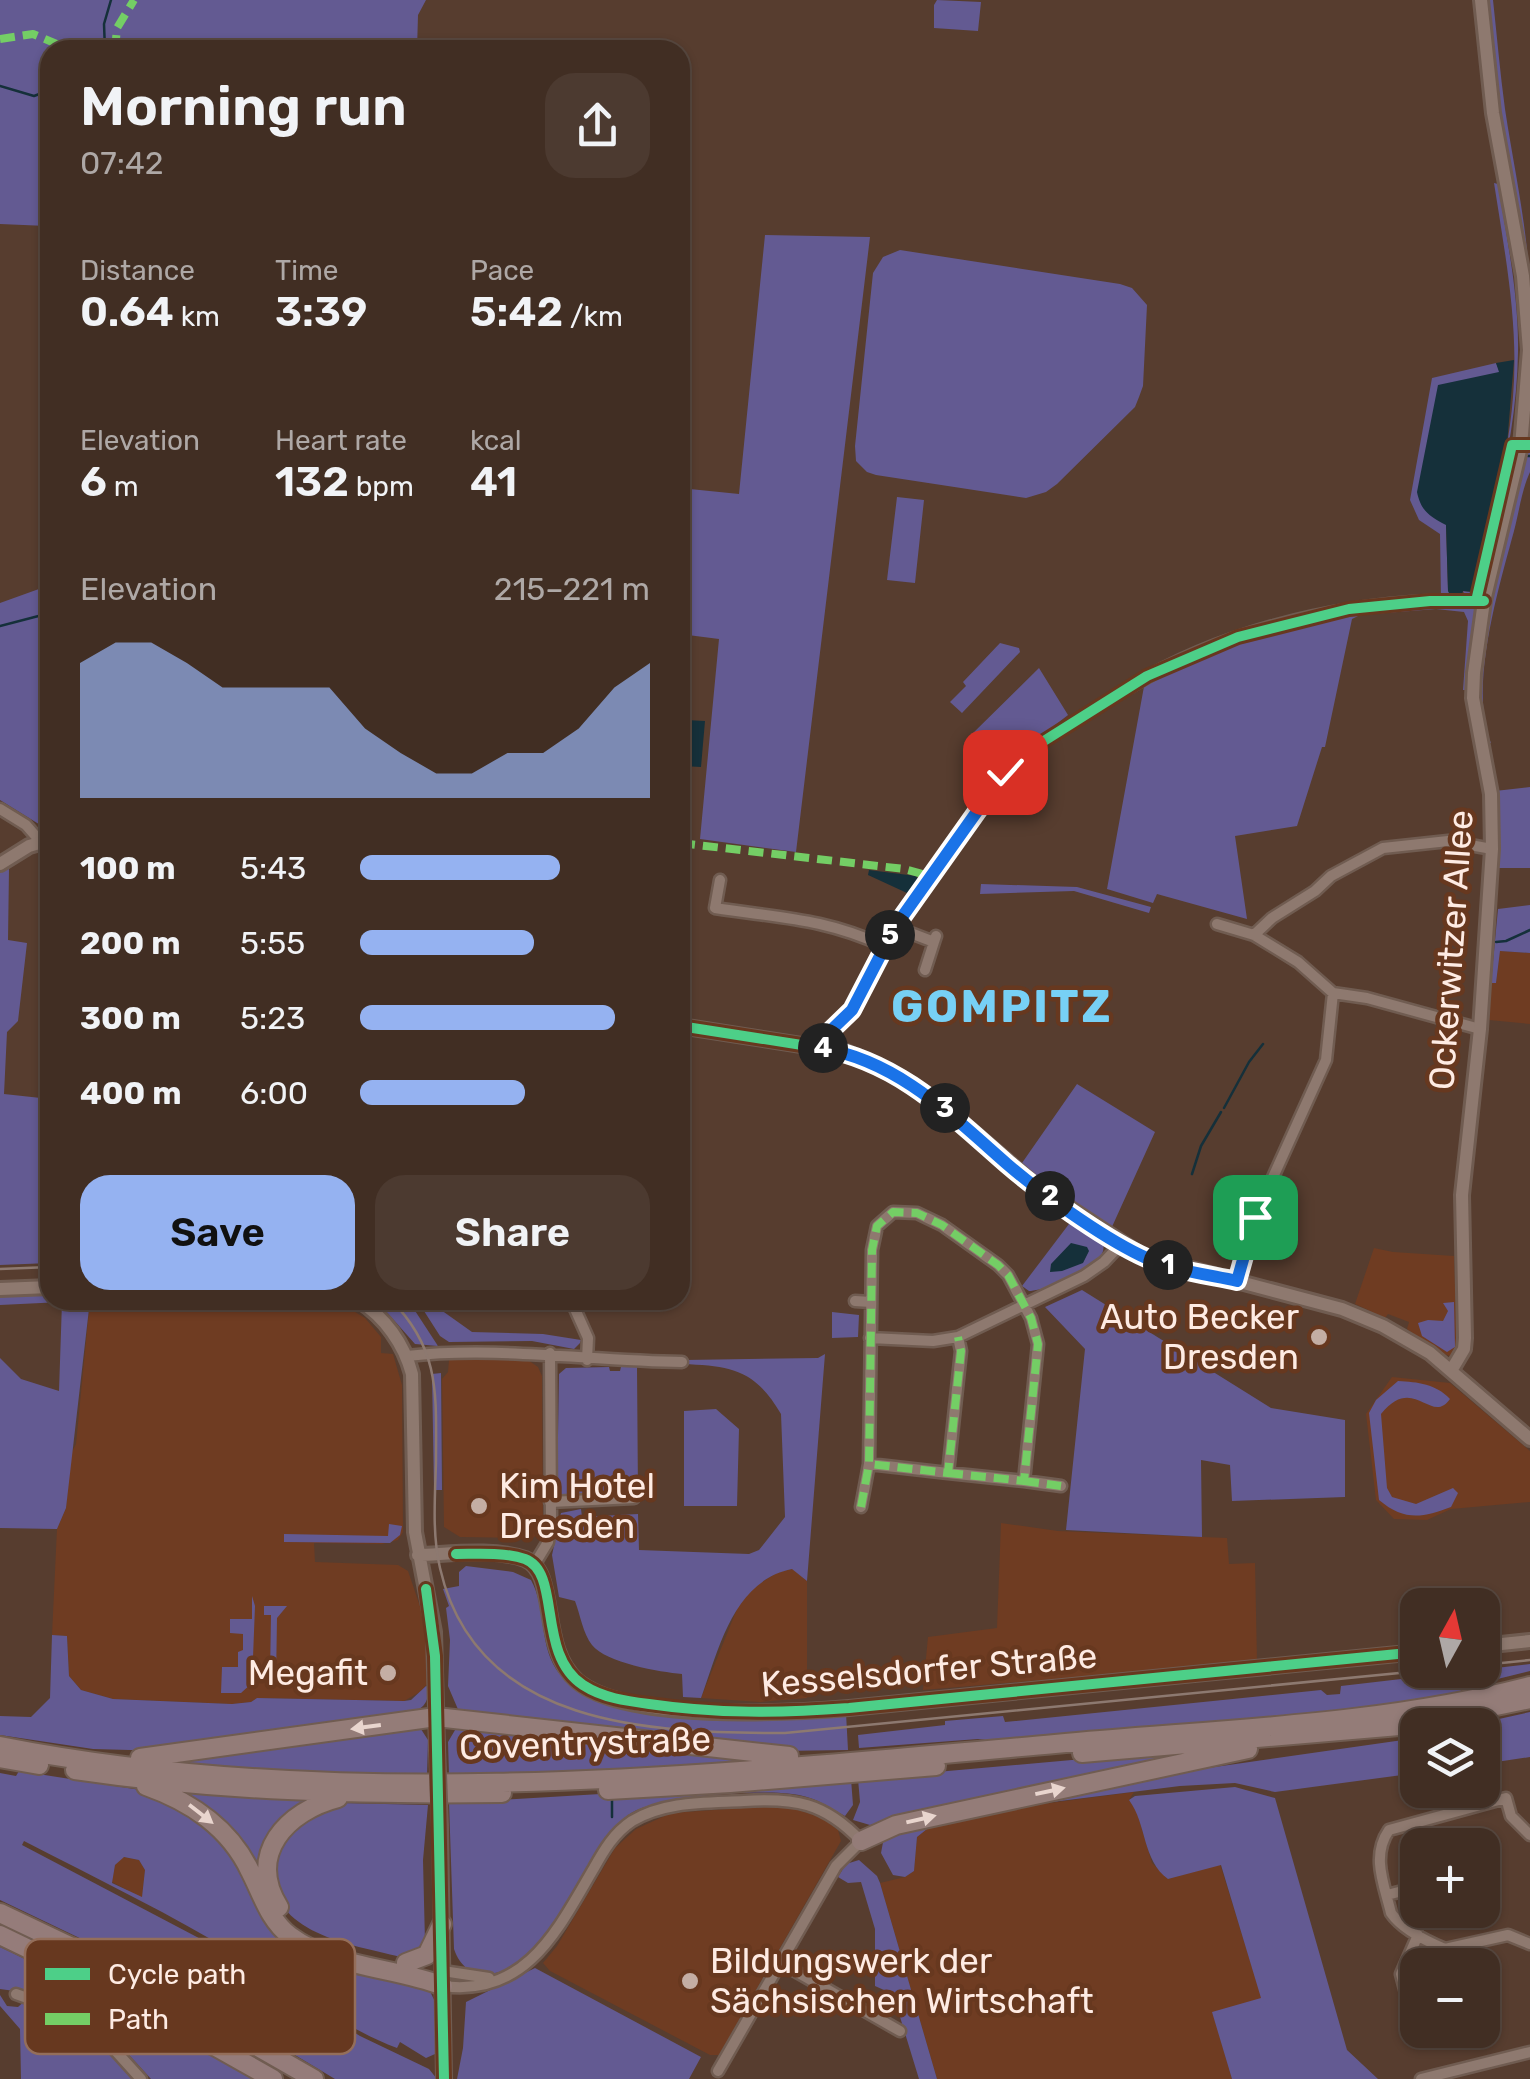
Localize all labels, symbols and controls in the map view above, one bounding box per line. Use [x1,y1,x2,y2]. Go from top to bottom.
button: share [545,73,650,178]
text: Morning run [80,74,407,139]
text: 07:42 [80,144,164,182]
text: Distance [80,254,195,287]
text: Time [275,254,338,287]
text: Pace [470,254,534,287]
text: 0.64 [80,287,174,337]
text: 3:39 [275,287,367,337]
text: 5:42 [470,287,563,337]
text: km [174,300,220,333]
text: /km [563,300,623,333]
text: Elevation [80,424,200,457]
text: Heart rate [275,424,407,457]
text: kcal [470,424,521,457]
text: 6 [80,457,107,507]
text: 132 [275,457,349,507]
text: 41 [470,457,517,507]
text: m [107,470,139,503]
text: bpm [349,470,414,503]
text: Elevation [80,570,217,608]
text: 215–221 m [494,570,650,608]
pin [963,730,1048,815]
icon: check [978,745,1033,800]
street label: Ockerwitzer Allee [1420,809,1482,1091]
text: 100 m [80,849,176,887]
text: 5:43 [240,849,306,887]
pin: 5 [865,910,915,960]
text: 5 [881,918,899,951]
text: 200 m [80,924,180,962]
text: 5:55 [240,924,305,962]
district label: GOMPITZ [891,980,1113,1033]
text: 300 m [80,999,181,1037]
text: 5:23 [240,999,305,1037]
pin: 4 [798,1023,848,1073]
text: 4 [813,1031,833,1064]
text: 400 m [80,1074,182,1112]
text: 6:00 [240,1074,308,1112]
pin: 3 [920,1083,970,1133]
text: 3 [936,1091,954,1124]
pin: 2 [1025,1171,1075,1221]
button: Save [80,1175,355,1290]
button: Share [375,1175,650,1290]
pin [1213,1175,1298,1260]
text: 2 [1041,1179,1059,1212]
icon: arrive [1228,1190,1283,1245]
pin: 1 [1143,1240,1193,1290]
text: 1 [1161,1248,1175,1281]
place label: Auto Becker Dresden [1100,1296,1299,1378]
marker: Auto Becker Dresden [1308,1326,1330,1348]
place label: Kim Hotel Dresden [499,1465,655,1547]
marker: Kim Hotel Dresden [468,1495,490,1517]
north arrow [1400,1588,1500,1688]
map controls [1400,1588,1500,2048]
street label: Kesselsdorfer Straße [759,1634,1099,1706]
place label: Megafit [248,1652,368,1694]
marker: Megafit [377,1662,399,1684]
button: layers [1400,1708,1500,1808]
street label: Coventrystraße [458,1718,712,1768]
one-way arrow [349,1719,381,1735]
one-way arrow [1035,1783,1066,1799]
one-way arrow [188,1803,214,1823]
one-way arrow [906,1811,937,1826]
button: + [1400,1828,1500,1928]
legend [25,1939,355,2054]
place label: Bildungswerk der Sächsischen Wirtschaft [710,1940,1094,2022]
button: − [1400,1948,1500,2048]
text: Cycle path [108,1958,246,1991]
marker: Bildungswerk der Sächsischen Wirtschaft [679,1970,701,1992]
text: Path [108,2003,169,2036]

